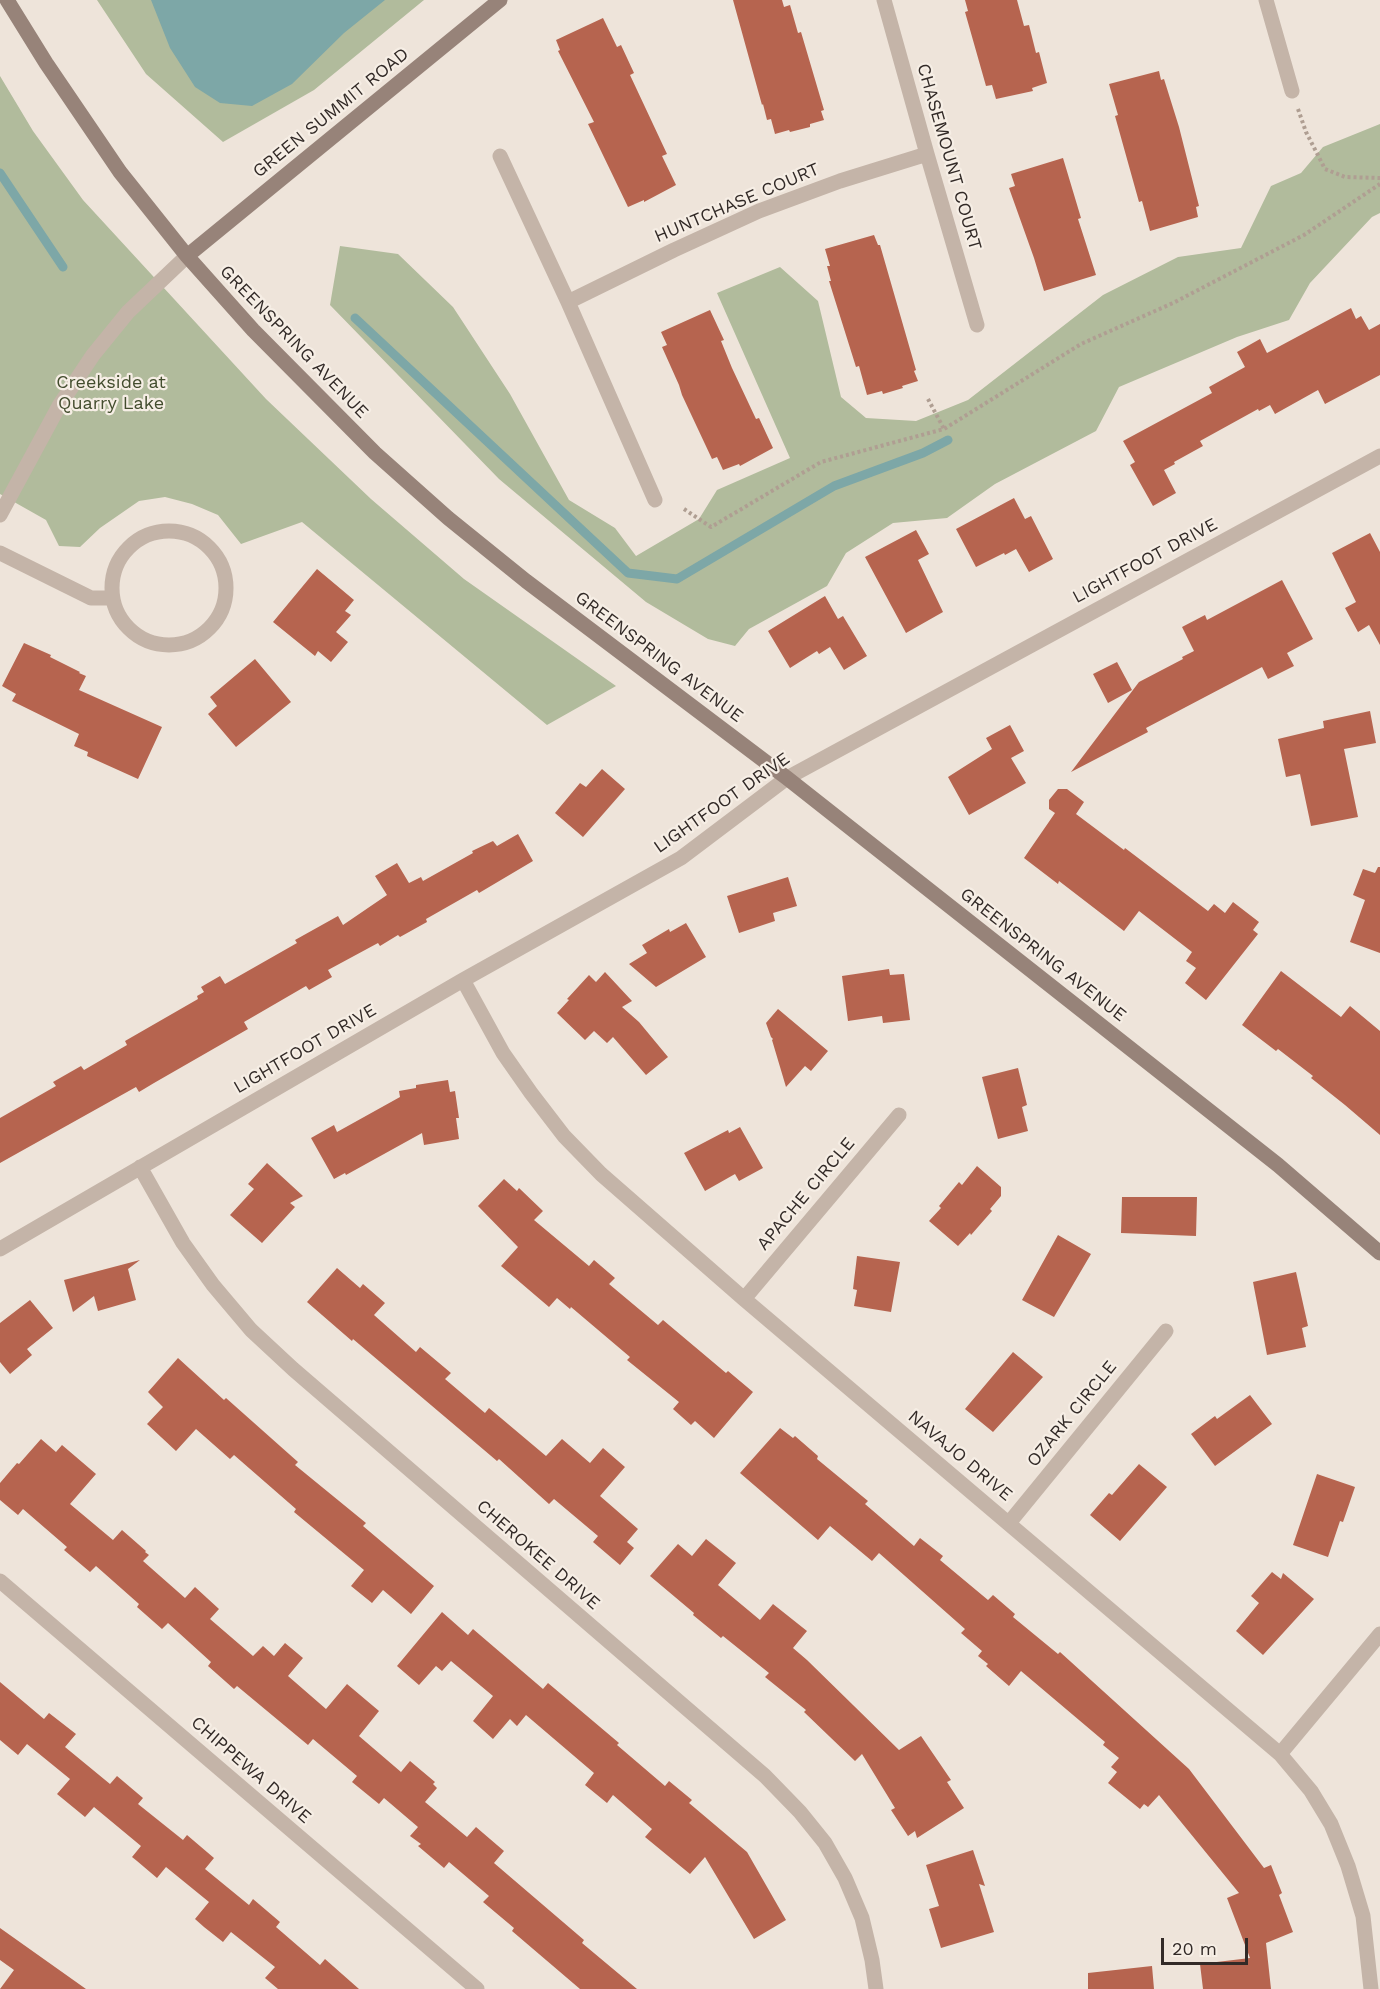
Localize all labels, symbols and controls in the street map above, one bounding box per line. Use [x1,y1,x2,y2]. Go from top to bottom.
street label: GREEN SUMMIT ROAD [249,43,413,183]
street label: CHASEMOUNT COURT [912,61,986,253]
street label: HUNTCHASE COURT [651,158,823,248]
street label: GREENSPRING AVENUE [215,261,373,423]
park label: Creekside at Quarry Lake [56,372,166,415]
street label: LIGHTFOOT DRIVE [1069,514,1221,608]
street label: GREENSPRING AVENUE [571,587,747,727]
street label: LIGHTFOOT DRIVE [650,748,794,858]
street label: GREENSPRING AVENUE [956,883,1130,1027]
street label: LIGHTFOOT DRIVE [230,999,380,1099]
street label: APACHE CIRCLE [752,1133,860,1255]
street label: OZARK CIRCLE [1023,1356,1121,1472]
street label: NAVAJO DRIVE [903,1406,1017,1506]
street label: CHEROKEE DRIVE [472,1495,604,1615]
street label: CHIPPEWA DRIVE [186,1712,316,1828]
scale bar [1164,1926,1251,1964]
text: 20 m [1172,1938,1217,1959]

